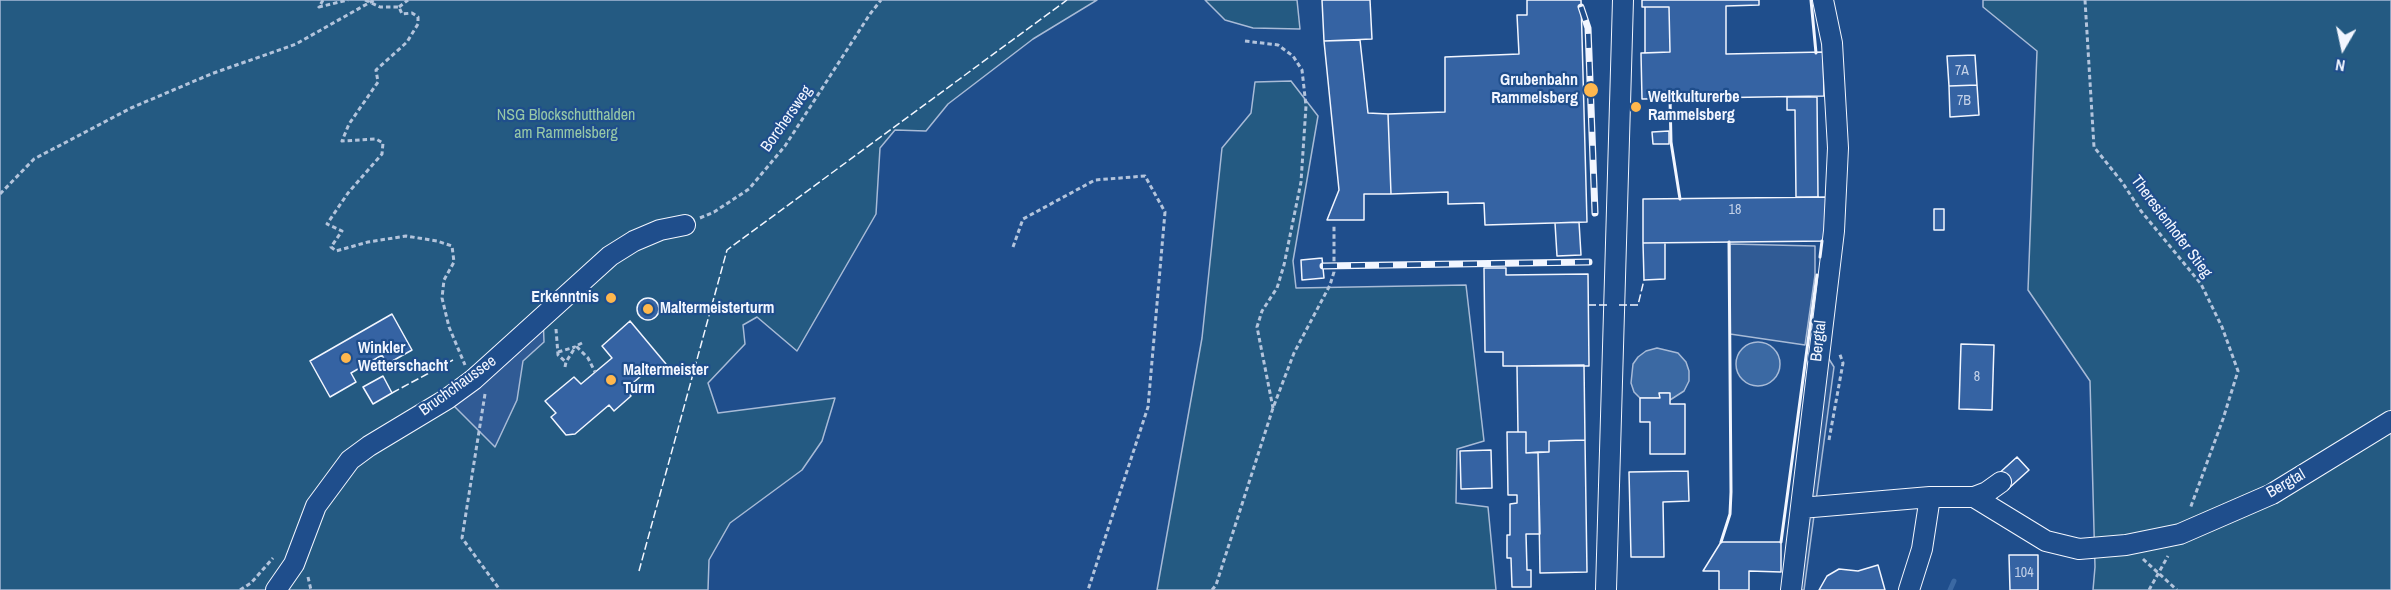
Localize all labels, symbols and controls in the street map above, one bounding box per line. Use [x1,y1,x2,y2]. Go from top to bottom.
north arrow [2313,18,2373,78]
text: N [2334,54,2347,77]
house number: 7A [1955,63,1969,79]
place label: Grubenbahn Rammelsberg [1491,71,1578,109]
marker: Grubenbahn Rammelsberg [1582,81,1600,99]
street label: Borchersweg [757,82,817,156]
place label: Weltkulturerbe Rammelsberg [1648,88,1740,126]
house number: 7B [1957,93,1971,109]
marker: Weltkulturerbe Rammelsberg [1629,100,1643,114]
park label: NSG Blockschutthalden am Rammelsberg [497,106,635,144]
street label: Theresienhofer Stieg [2126,172,2216,282]
house number: 18 [1729,202,1741,218]
place label: Erkenntnis [531,288,599,308]
marker: Erkenntnis [604,291,618,305]
place label: Maltermeisterturm [660,299,774,319]
marker: Maltermeisterturm [641,302,655,316]
street label: Bergtal [1807,319,1831,363]
place label: Winkler Wetterschacht [358,339,448,377]
marker: Winkler Wetterschacht [339,351,353,365]
street label: Bruchchaussee [416,352,500,420]
place label: Maltermeister Turm [623,361,708,399]
house number: 8 [1974,369,1980,385]
marker: Maltermeister Turm [604,373,618,387]
street label: Bergtal [2263,465,2309,503]
house number: 104 [2014,565,2034,581]

